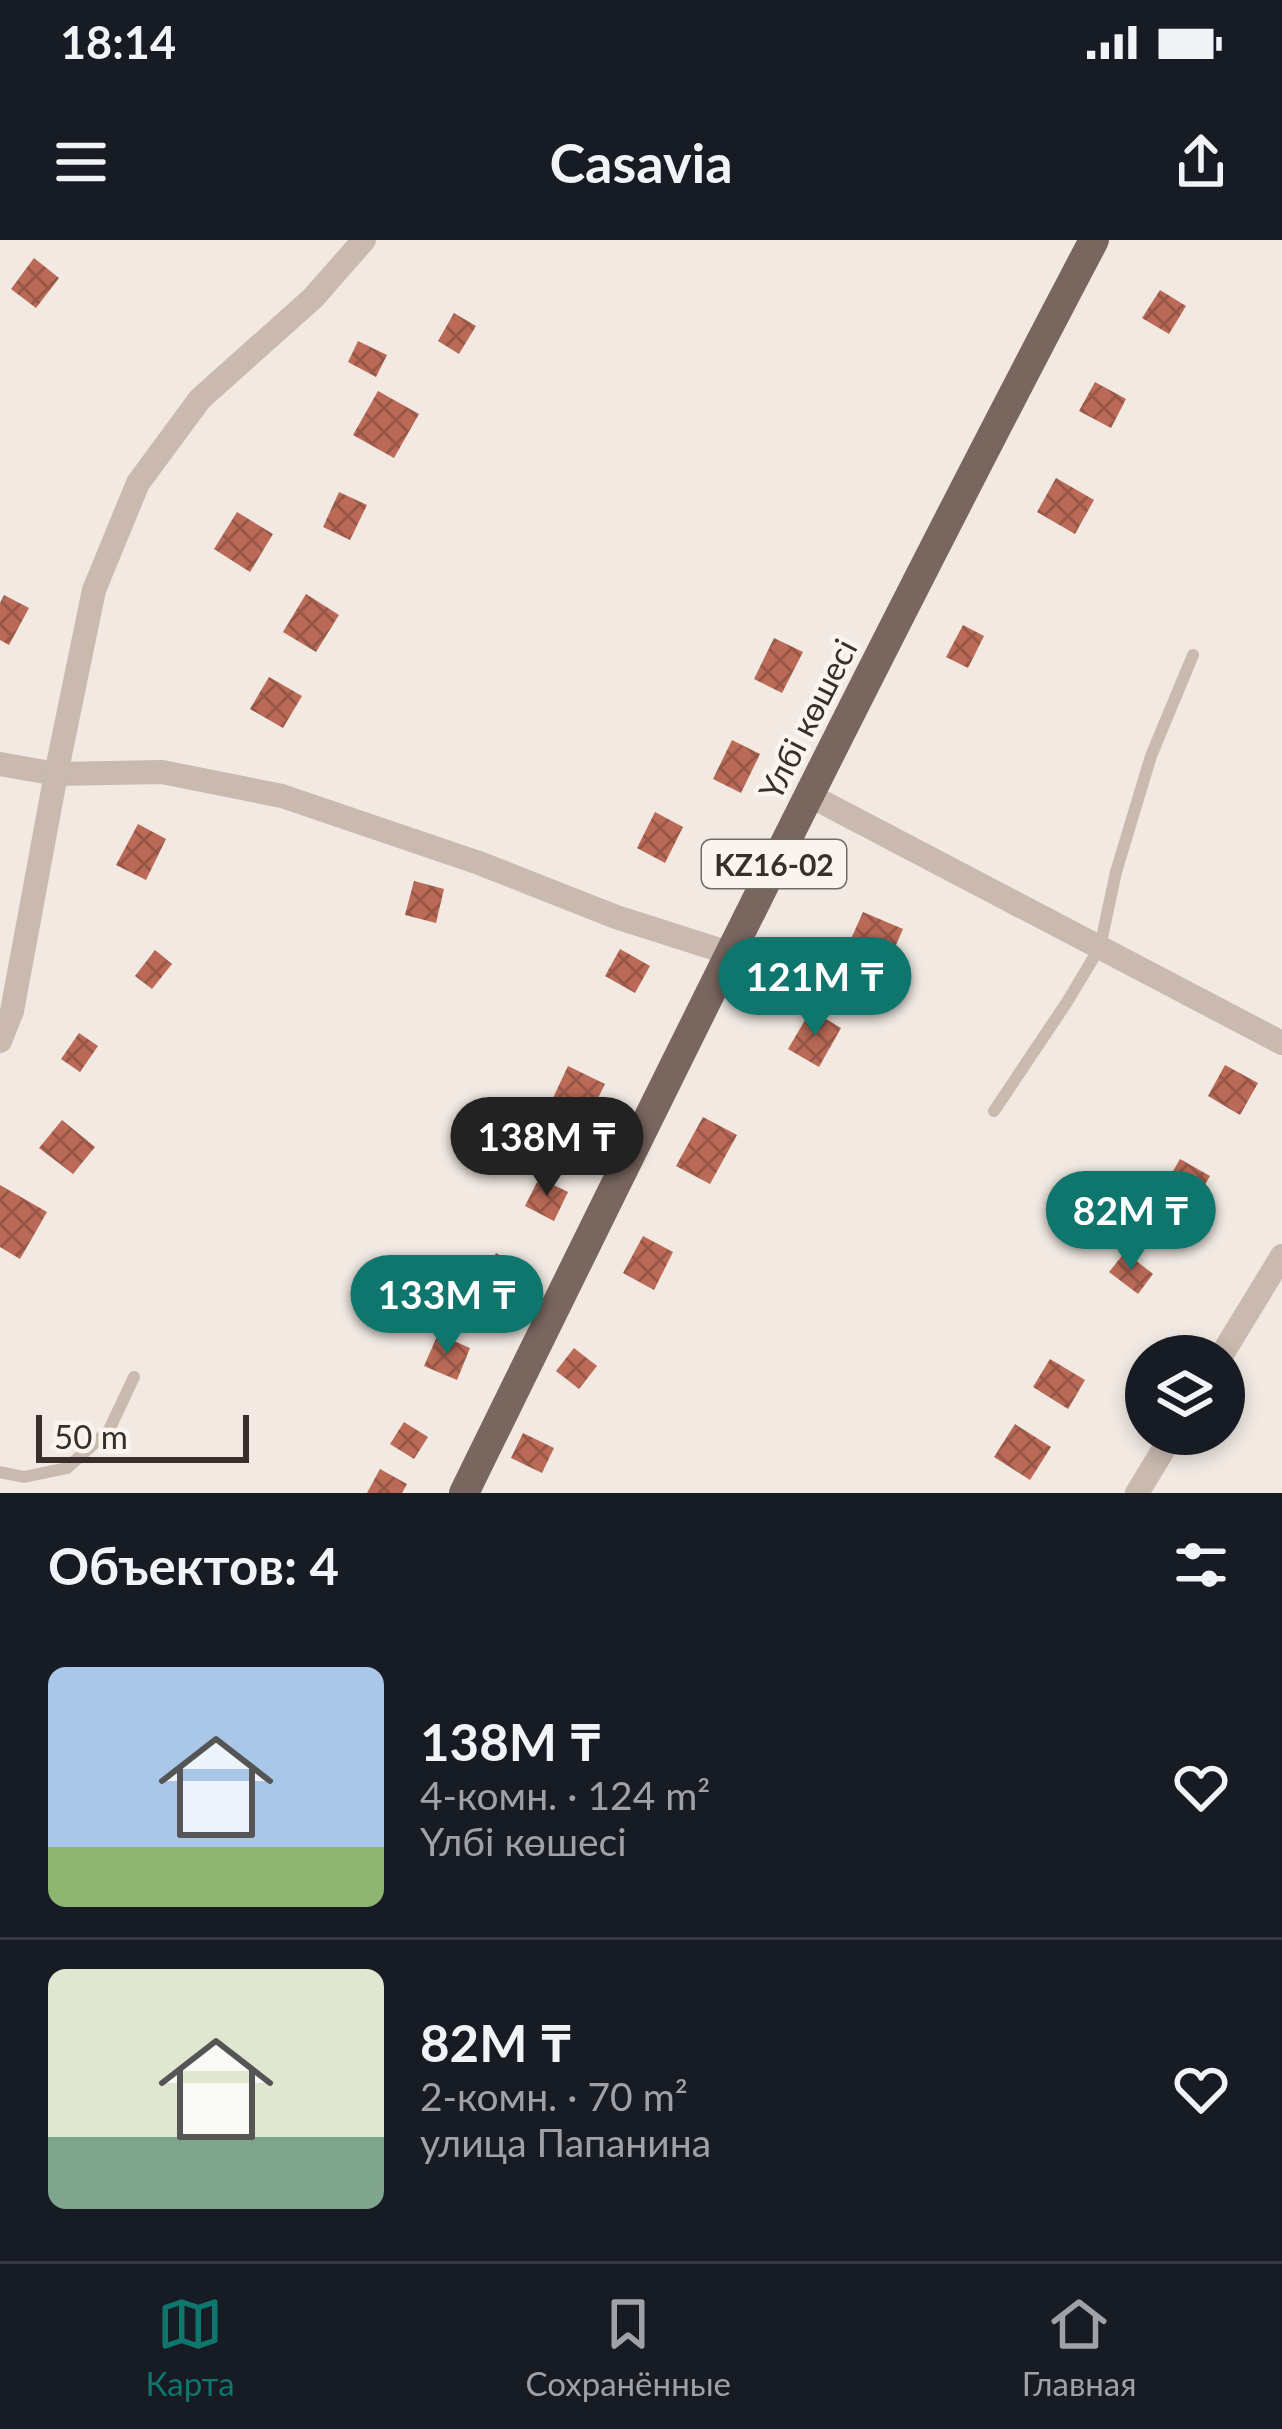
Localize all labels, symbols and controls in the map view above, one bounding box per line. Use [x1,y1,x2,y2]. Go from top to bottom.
text: 18:14 [60,15,176,69]
icon: menu [48,129,114,195]
icon: share [1168,129,1234,195]
text: Casavia [549,130,733,195]
street label: Үлбі көшесі [750,632,864,806]
road number: KZ16-02 [702,840,846,888]
pin: 121M ₸ [717,937,913,1039]
text: 121M ₸ [745,953,885,999]
pin: 138M ₸ [449,1097,645,1199]
text: 138M ₸ [477,1113,617,1159]
pin: 82M ₸ [1047,1171,1215,1273]
text: 82M ₸ [1073,1187,1189,1233]
pin: 133M ₸ [349,1255,545,1357]
text: 133M ₸ [377,1271,517,1317]
map controls [1125,1335,1245,1455]
button: layers [1125,1335,1245,1455]
scale bar [36,1409,249,1462]
text: 50 m [54,1416,128,1456]
icon: filters [1168,1532,1234,1598]
text: Объектов: 4 [48,1535,339,1596]
text: 138M ₸ [420,1711,602,1772]
icon: home [144,1715,288,1859]
icon: heart [1168,1754,1234,1820]
text: 4-комн. · 124 m² [420,1772,710,1818]
text: Үлбі көшесі [420,1818,627,1864]
text: 82M ₸ [420,2012,572,2073]
icon: home [144,2017,288,2161]
icon: heart [1168,2056,1234,2122]
text: 2-комн. · 70 m² [420,2073,688,2119]
text: улица Папанина [420,2119,711,2165]
tab: Карта [145,2291,235,2403]
tab: Сохранённые [526,2291,731,2403]
tab: Главная [1022,2291,1137,2403]

